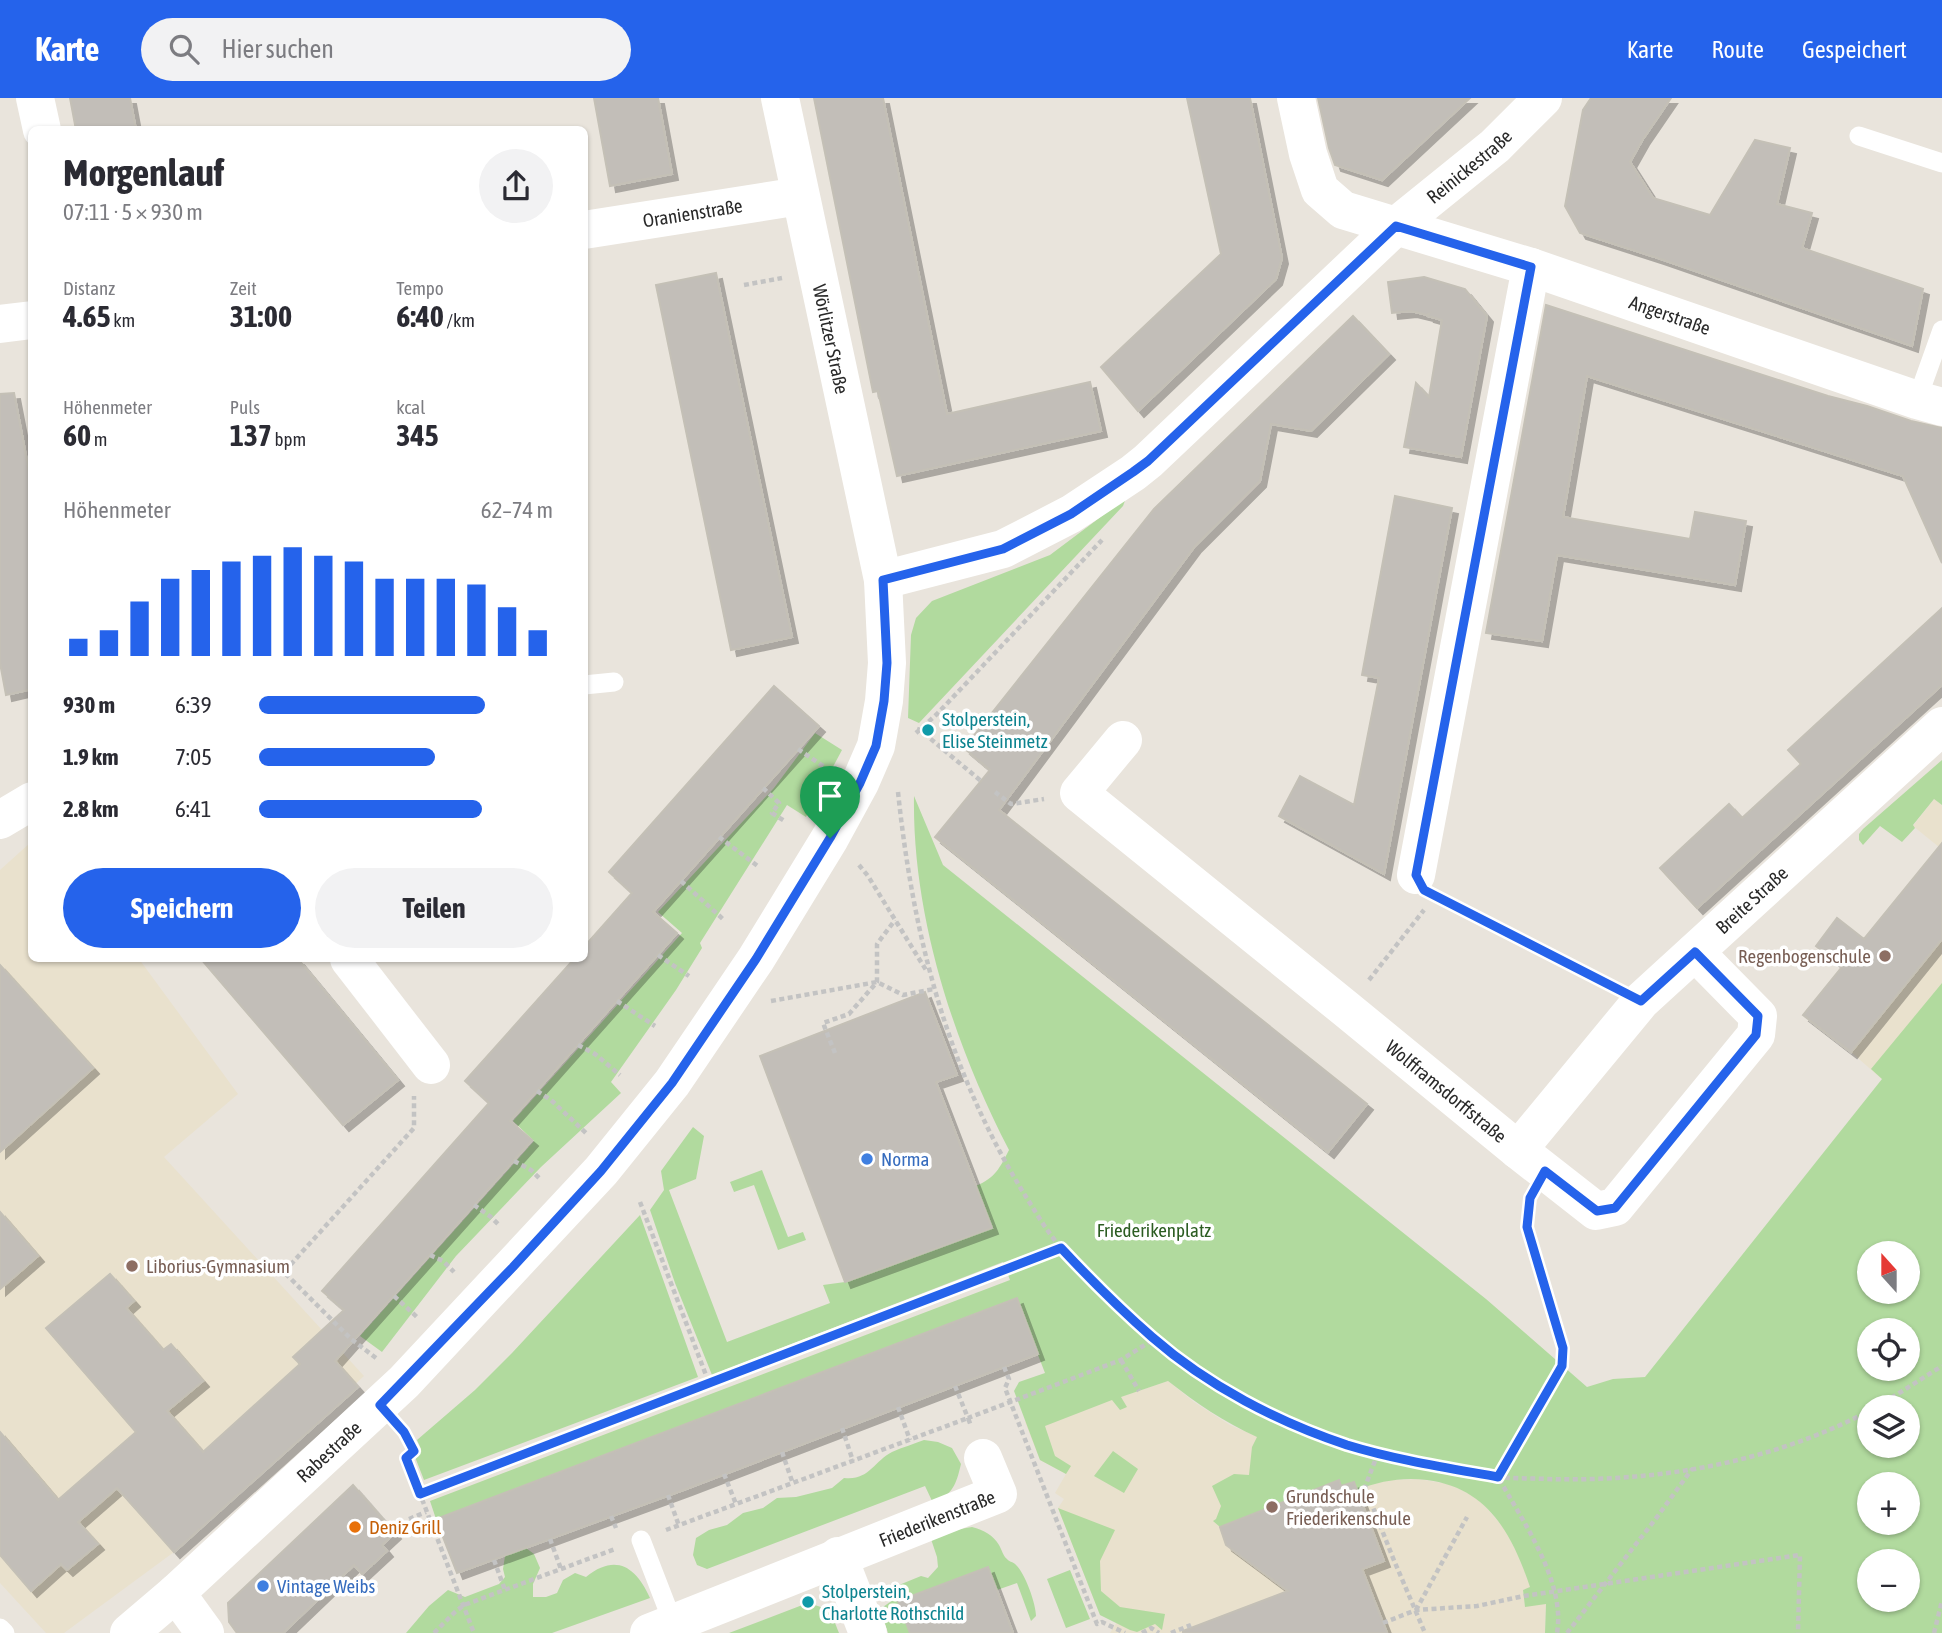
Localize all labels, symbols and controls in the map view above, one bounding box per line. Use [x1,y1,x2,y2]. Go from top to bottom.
search box [141,18,631,81]
text: Karte [35,30,99,68]
icon: search [165,30,203,68]
text: Hier suchen [221,34,334,64]
text: Karte [1627,36,1673,63]
text: Route [1711,36,1764,63]
text: Gespeichert [1802,36,1907,63]
street label: Reinickestraße [1422,125,1516,208]
button: share [479,149,553,223]
text: Morgenlauf [63,151,224,194]
street label: Oranienstraße [641,194,744,232]
text: 07:11 · 5 × 930 m [63,199,203,225]
text: Distanz [63,277,115,299]
text: Zeit [230,277,257,299]
text: Tempo [396,277,444,299]
street label: Wörlitzer Straße [809,282,853,396]
street label: Angerstraße [1626,291,1713,339]
text: 4.65 [63,299,111,333]
text: 31:00 [230,299,292,333]
text: 6:40 [396,299,444,333]
text: km [111,309,135,331]
text: /km [444,309,475,331]
text: Höhenmeter [63,396,152,418]
text: Puls [230,396,260,418]
text: kcal [396,396,425,418]
text: 60 [63,418,91,452]
text: 137 [230,418,272,452]
text: 345 [396,418,439,452]
text: m [91,428,108,450]
text: bpm [272,428,306,450]
text: Höhenmeter [63,497,171,523]
text: 62–74 m [481,497,553,523]
text: 930 m [63,692,115,718]
text: 6:39 [175,692,212,718]
place label: Stolperstein, Elise Steinmetz [942,708,1048,752]
marker: Stolperstein, Elise Steinmetz [920,722,936,738]
text: 1.9 km [63,744,119,770]
text: 7:05 [175,744,212,770]
pin [800,766,860,838]
icon: arrive [811,777,849,815]
text: 2.8 km [63,796,119,822]
text: 6:41 [175,796,212,822]
street label: Breite Straße [1711,862,1792,938]
button: Speichern [63,868,301,948]
button: Teilen [315,868,553,948]
place label: Regenbogenschule [1738,945,1871,967]
marker: Regenbogenschule [1877,948,1893,964]
street label: Wolfframsdorffstraße [1381,1035,1511,1147]
place label: Norma [881,1148,929,1170]
marker: Norma [859,1151,875,1167]
park label: Friederikenplatz [1097,1219,1211,1241]
north arrow [1857,1241,1920,1304]
map controls [1857,1241,1920,1612]
place label: Liborius-Gymnasium [146,1255,290,1277]
marker: Liborius-Gymnasium [124,1258,140,1274]
button: locate [1857,1318,1920,1381]
button: layers [1857,1395,1920,1458]
street label: Rabestraße [292,1416,366,1487]
button: + [1857,1472,1920,1535]
street label: Friederikenstraße [876,1485,998,1551]
place label: Grundschule Friederikenschule [1286,1485,1411,1529]
marker: Grundschule Friederikenschule [1264,1499,1280,1515]
place label: Deniz Grill [369,1516,441,1538]
marker: Deniz Grill [347,1519,363,1535]
button: − [1857,1549,1920,1612]
place label: Vintage Weibs [277,1575,375,1597]
marker: Vintage Weibs [255,1578,271,1594]
place label: Stolperstein, Charlotte Rothschild [822,1580,964,1624]
marker: Stolperstein, Charlotte Rothschild [800,1594,816,1610]

